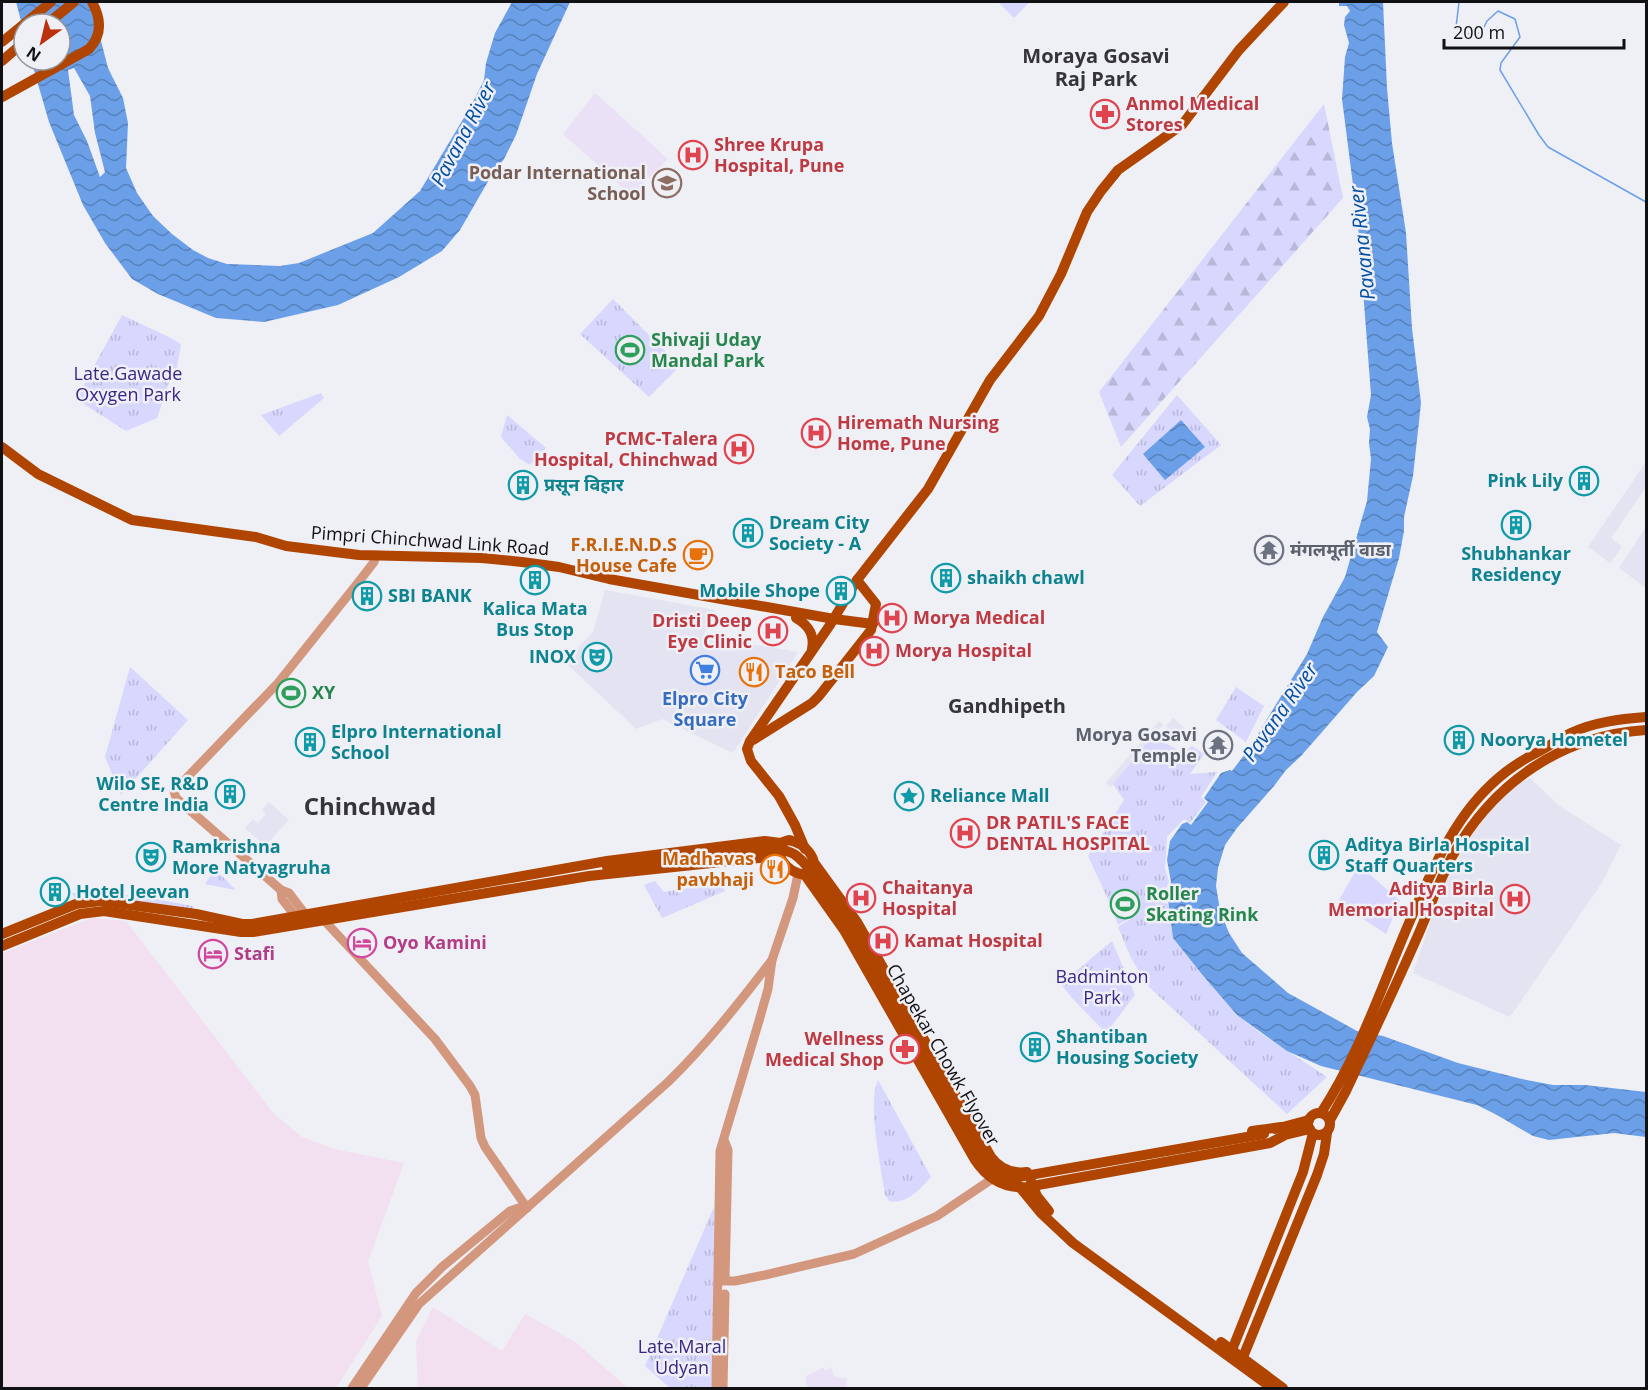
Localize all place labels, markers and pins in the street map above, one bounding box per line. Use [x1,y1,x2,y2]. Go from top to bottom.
place label: Anmol Medical Stores [1126,91,1259,136]
pharmacy icon: Anmol Medical Stores [1089,98,1121,130]
place label: Shree Krupa Hospital, Pune [714,132,844,177]
hospital icon: Shree Krupa Hospital, Pune [677,139,709,171]
place label: Podar International School [469,160,646,205]
school or university icon: Podar International School [651,167,683,199]
place label: Shivaji Uday Mandal Park [651,327,765,372]
sports icon: Shivaji Uday Mandal Park [614,334,646,366]
place label: Hiremath Nursing Home, Pune [837,410,999,455]
hospital icon: Hiremath Nursing Home, Pune [800,417,832,449]
place label: PCMC-Talera Hospital, Chinchwad [534,426,718,471]
hospital icon: PCMC-Talera Hospital, Chinchwad [723,433,755,465]
building icon: Pink Lily [1568,465,1600,497]
place label: Pink Lily [1487,468,1564,492]
building icon: प्रसून विहार [507,469,539,501]
place label: प्रसून विहार [544,472,625,497]
building icon: Shubhankar Residency [1500,509,1532,541]
place label: Dream City Society - A [769,510,870,555]
building icon: Dream City Society - A [732,517,764,549]
place label: F.R.I.E.N.D.S House Cafe [571,532,677,577]
temple icon: मंगलमूर्ती वाडा [1253,534,1285,566]
place label: मंगलमूर्ती वाडा [1290,537,1391,562]
cafe icon: F.R.I.E.N.D.S House Cafe [682,539,714,571]
place label: Shubhankar Residency [1461,541,1571,586]
building icon: shaikh chawl [930,562,962,594]
building icon: Kalica Mata Bus Stop [519,564,551,596]
place label: shaikh chawl [967,565,1085,589]
building icon: Mobile Shope [825,575,857,607]
place label: Mobile Shope [699,578,820,602]
building icon: SBI BANK [351,580,383,612]
place label: SBI BANK [388,583,472,607]
place label: Kalica Mata Bus Stop [482,596,588,641]
hospital icon: Morya Medical [876,602,908,634]
place label: Morya Medical [913,605,1045,629]
place label: Dristi Deep Eye Clinic [652,608,752,653]
hospital icon: Dristi Deep Eye Clinic [757,615,789,647]
hospital icon: Morya Hospital [858,635,890,667]
place label: Morya Hospital [895,638,1032,662]
theatre icon: INOX [581,641,613,673]
place label: INOX [529,644,576,668]
supermarket icon: Elpro City Square [689,654,721,686]
restaurant icon: Taco Bell [738,656,770,688]
place label: Taco Bell [775,659,855,683]
sports icon: XY [275,677,307,709]
place label: XY [312,680,336,704]
place label: Elpro City Square [662,686,749,731]
place label: Elpro International School [331,719,502,764]
place label: Morya Gosavi Temple [1075,722,1197,767]
building icon: Noorya Hometel [1443,724,1475,756]
building icon: Elpro International School [294,726,326,758]
place label: Noorya Hometel [1480,727,1628,751]
temple icon: Morya Gosavi Temple [1202,729,1234,761]
place label: Wilo SE, R&D Centre India [96,771,209,816]
building icon: Wilo SE, R&D Centre India [214,778,246,810]
place icon: Reliance Mall [893,780,925,812]
place label: Reliance Mall [930,783,1050,807]
place label: DR PATIL'S FACE DENTAL HOSPITAL [986,810,1150,855]
hospital icon: DR PATIL'S FACE DENTAL HOSPITAL [949,817,981,849]
place label: Aditya Birla Hospital Staff Quarters [1345,832,1530,877]
place label: Ramkrishna More Natyagruha [172,834,331,879]
building icon: Aditya Birla Hospital Staff Quarters [1308,839,1340,871]
theatre icon: Ramkrishna More Natyagruha [135,841,167,873]
place label: Madhavas pavbhaji [662,846,754,891]
restaurant icon: Madhavas pavbhaji [759,853,791,885]
place label: Chaitanya Hospital [882,875,973,920]
building icon: Hotel Jeevan [39,876,71,908]
place label: Aditya Birla Memorial Hospital [1328,876,1494,921]
place label: Hotel Jeevan [76,879,190,903]
place label: Roller Skating Rink [1146,881,1259,926]
hospital icon: Chaitanya Hospital [845,882,877,914]
hospital icon: Aditya Birla Memorial Hospital [1499,883,1531,915]
sports icon: Roller Skating Rink [1109,888,1141,920]
hospital icon: Kamat Hospital [867,925,899,957]
hotel icon: Oyo Kamini [346,927,378,959]
place label: Kamat Hospital [904,928,1043,952]
place label: Oyo Kamini [383,930,487,954]
hotel icon: Stafi [197,938,229,970]
place label: Stafi [234,941,275,965]
place label: Shantiban Housing Society [1056,1024,1199,1069]
place label: Wellness Medical Shop [765,1026,884,1071]
building icon: Shantiban Housing Society [1019,1031,1051,1063]
pharmacy icon: Wellness Medical Shop [889,1033,921,1065]

